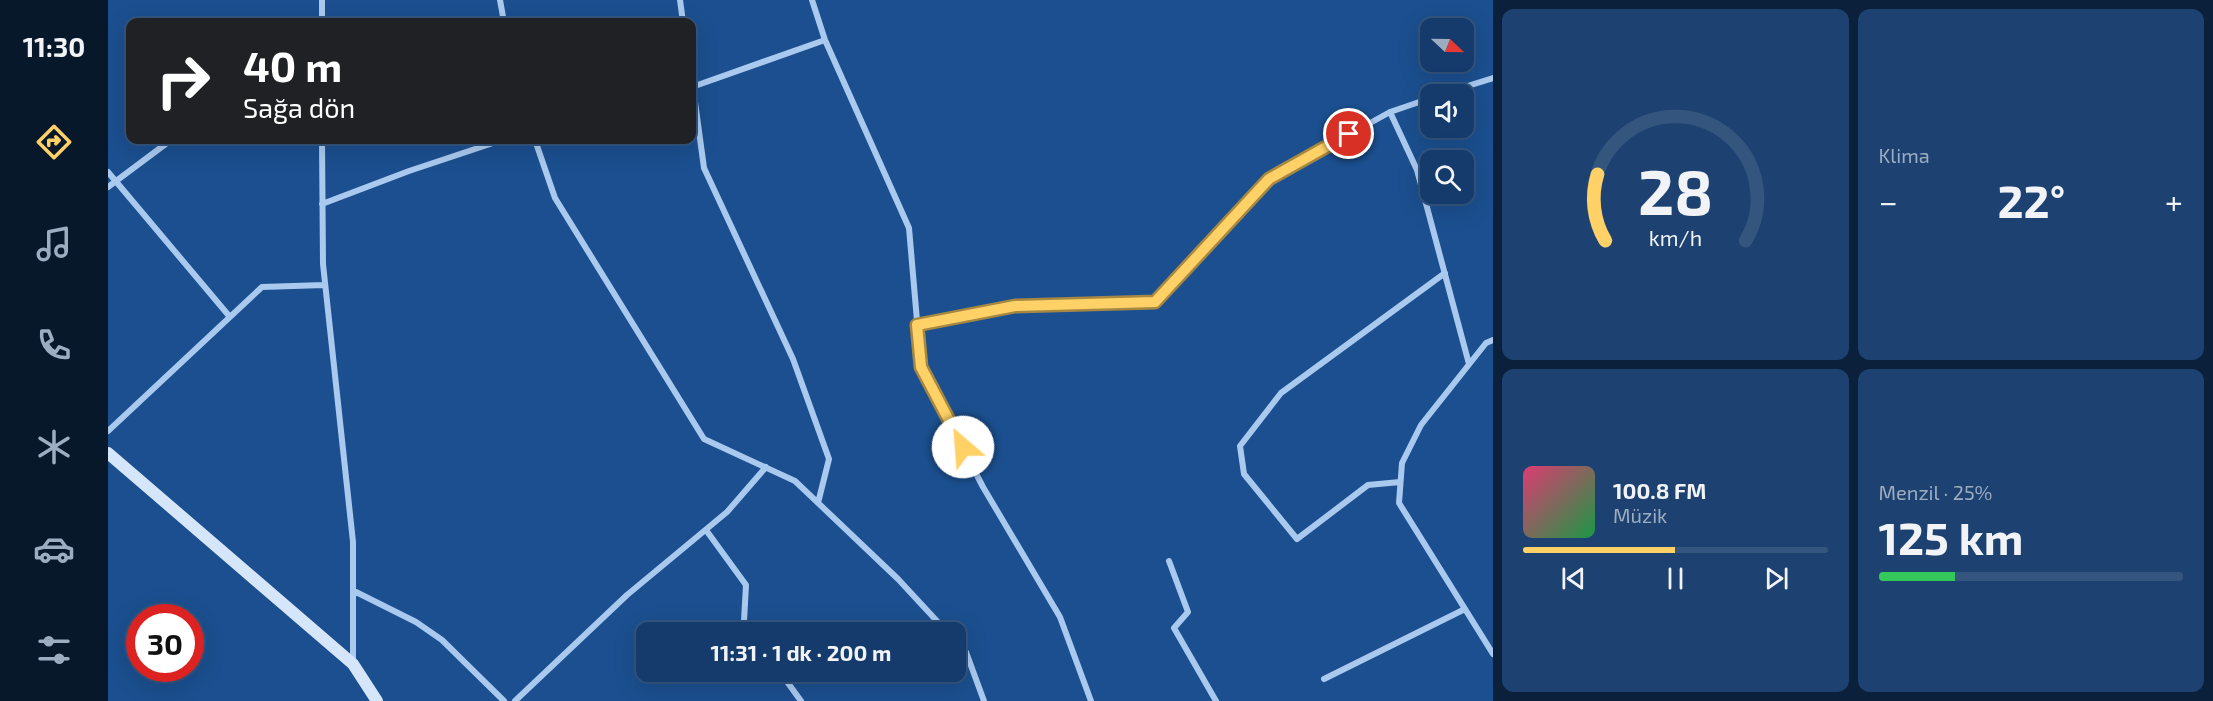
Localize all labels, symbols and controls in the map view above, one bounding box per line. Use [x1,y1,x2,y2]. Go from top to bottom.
north arrow [1420,18,1474,72]
map controls [1420,18,1474,204]
text: 11:30 [23,30,85,62]
text: 40 m [243,40,342,90]
icon: right [144,42,222,120]
button: sound [1420,84,1474,138]
text: Sağa dön [243,91,355,123]
pin [1323,108,1374,159]
icon: arrive [1332,117,1365,150]
icon: directions [33,121,75,163]
text: Klima [1879,143,1930,167]
button: search [1420,150,1474,204]
text: 28 [1638,153,1713,228]
text: 22° [1997,173,2065,227]
text: − [1879,181,1898,221]
text: + [2165,181,2183,221]
icon: music [33,223,75,265]
text: km/h [1649,226,1702,251]
icon: phone [33,324,75,366]
position arrow [931,415,995,479]
icon: climate [33,426,75,468]
text: 100.8 FM [1613,477,1706,503]
text: Menzil · 25% [1879,480,1993,504]
text: Müzik [1613,503,1667,527]
text: 125 km [1879,510,2023,564]
icon: car [33,528,75,570]
icon: previous [1557,562,1590,595]
icon: pause [1659,562,1692,595]
icon: next [1760,562,1793,595]
speed limit sign: 30 [126,604,204,682]
icon: filters [33,629,75,671]
text: 11:31 · 1 dk · 200 m [711,639,891,665]

